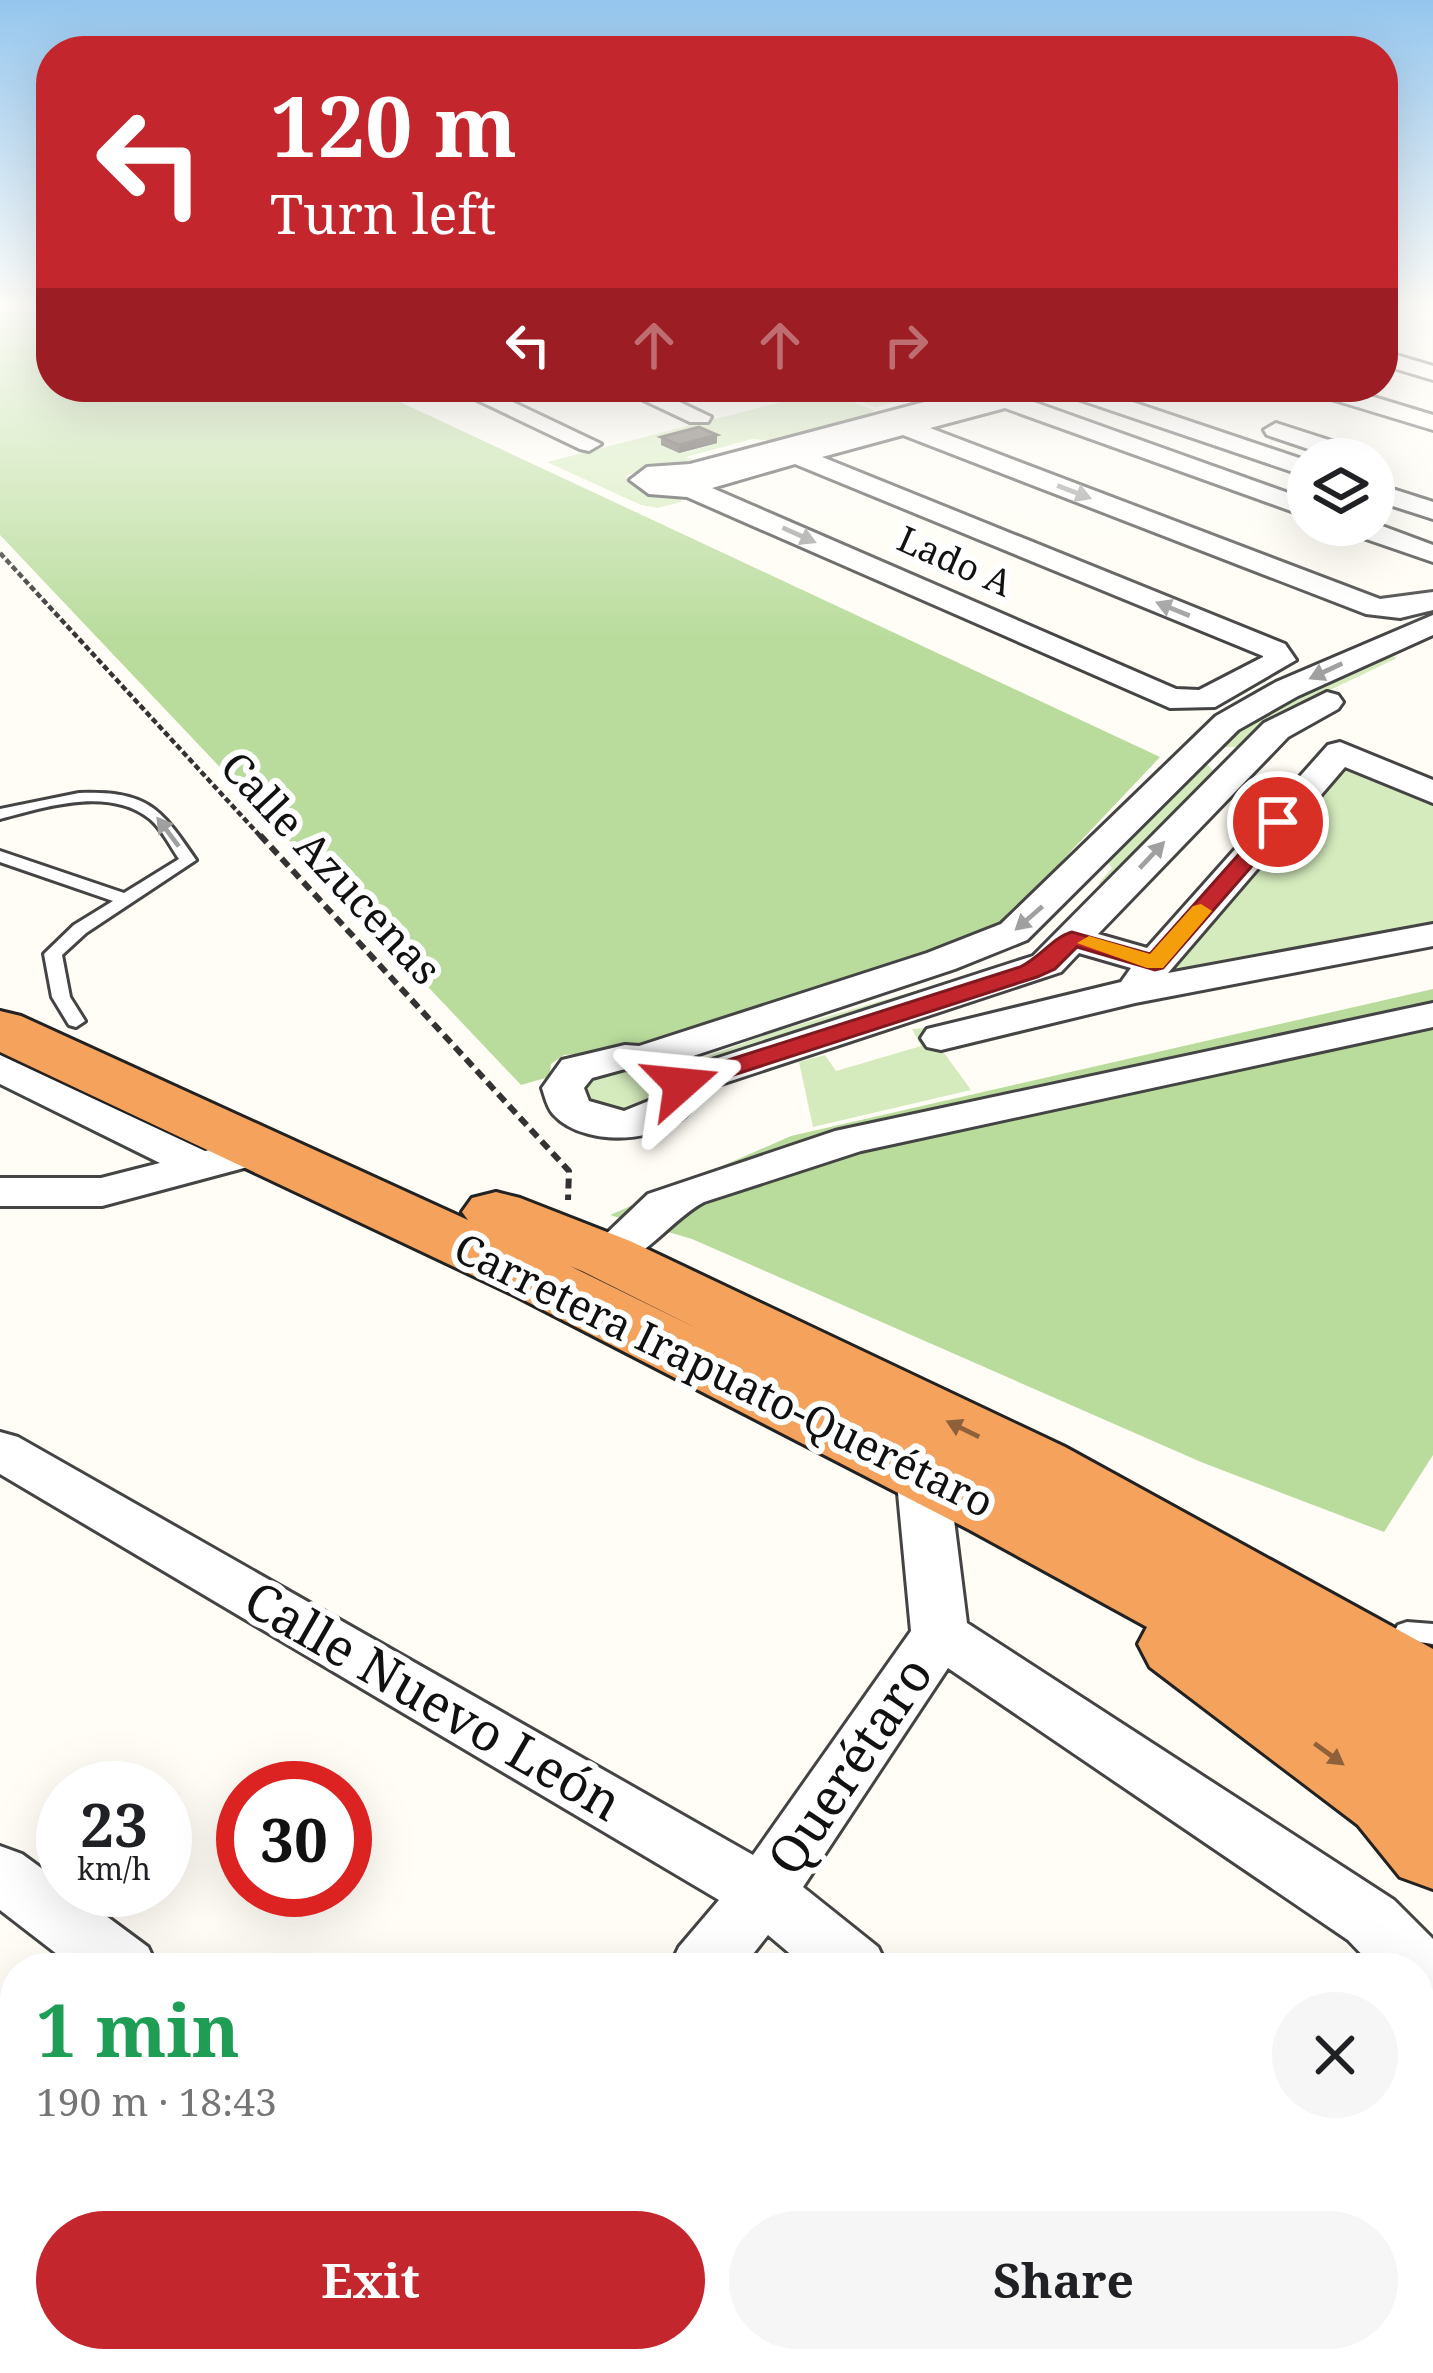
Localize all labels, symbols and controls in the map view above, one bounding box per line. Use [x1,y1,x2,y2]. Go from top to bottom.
text: 120 m [270,67,517,182]
icon: left [72,84,228,240]
text: Turn left [270,176,496,250]
icon: left [495,312,561,378]
icon: ahead [621,312,687,378]
icon: ahead [747,312,813,378]
icon: right [873,312,939,378]
map controls [1287,438,1395,546]
button: layers [1287,438,1395,546]
one-way arrow [1056,483,1092,502]
street label: Lado A [890,514,1021,608]
one-way arrow [782,526,817,546]
one-way arrow [1154,599,1190,618]
one-way arrow [1308,661,1343,681]
street label: Calle Azucenas [209,738,455,996]
pin [1227,771,1329,873]
icon: arrive [1245,789,1311,855]
one-way arrow [156,816,180,848]
one-way arrow [1138,840,1165,869]
one-way arrow [1014,905,1044,931]
position arrow [618,1021,744,1147]
street label: Carretera Irapuato-Querétaro [445,1218,1004,1529]
one-way arrow [946,1420,980,1440]
street label: Calle Nuevo León [233,1563,635,1836]
street label: Querétaro [750,1642,947,1888]
one-way arrow [1313,1742,1345,1766]
speed limit sign: 30 [216,1761,372,1917]
text: 23 [80,1783,148,1865]
text: km/h [77,1848,151,1889]
text: 1 min [36,1980,240,2078]
button: close [1272,1992,1398,2118]
text: 190 m · 18:43 [36,2074,277,2127]
button: Exit [36,2211,705,2349]
button: Share [729,2211,1398,2349]

